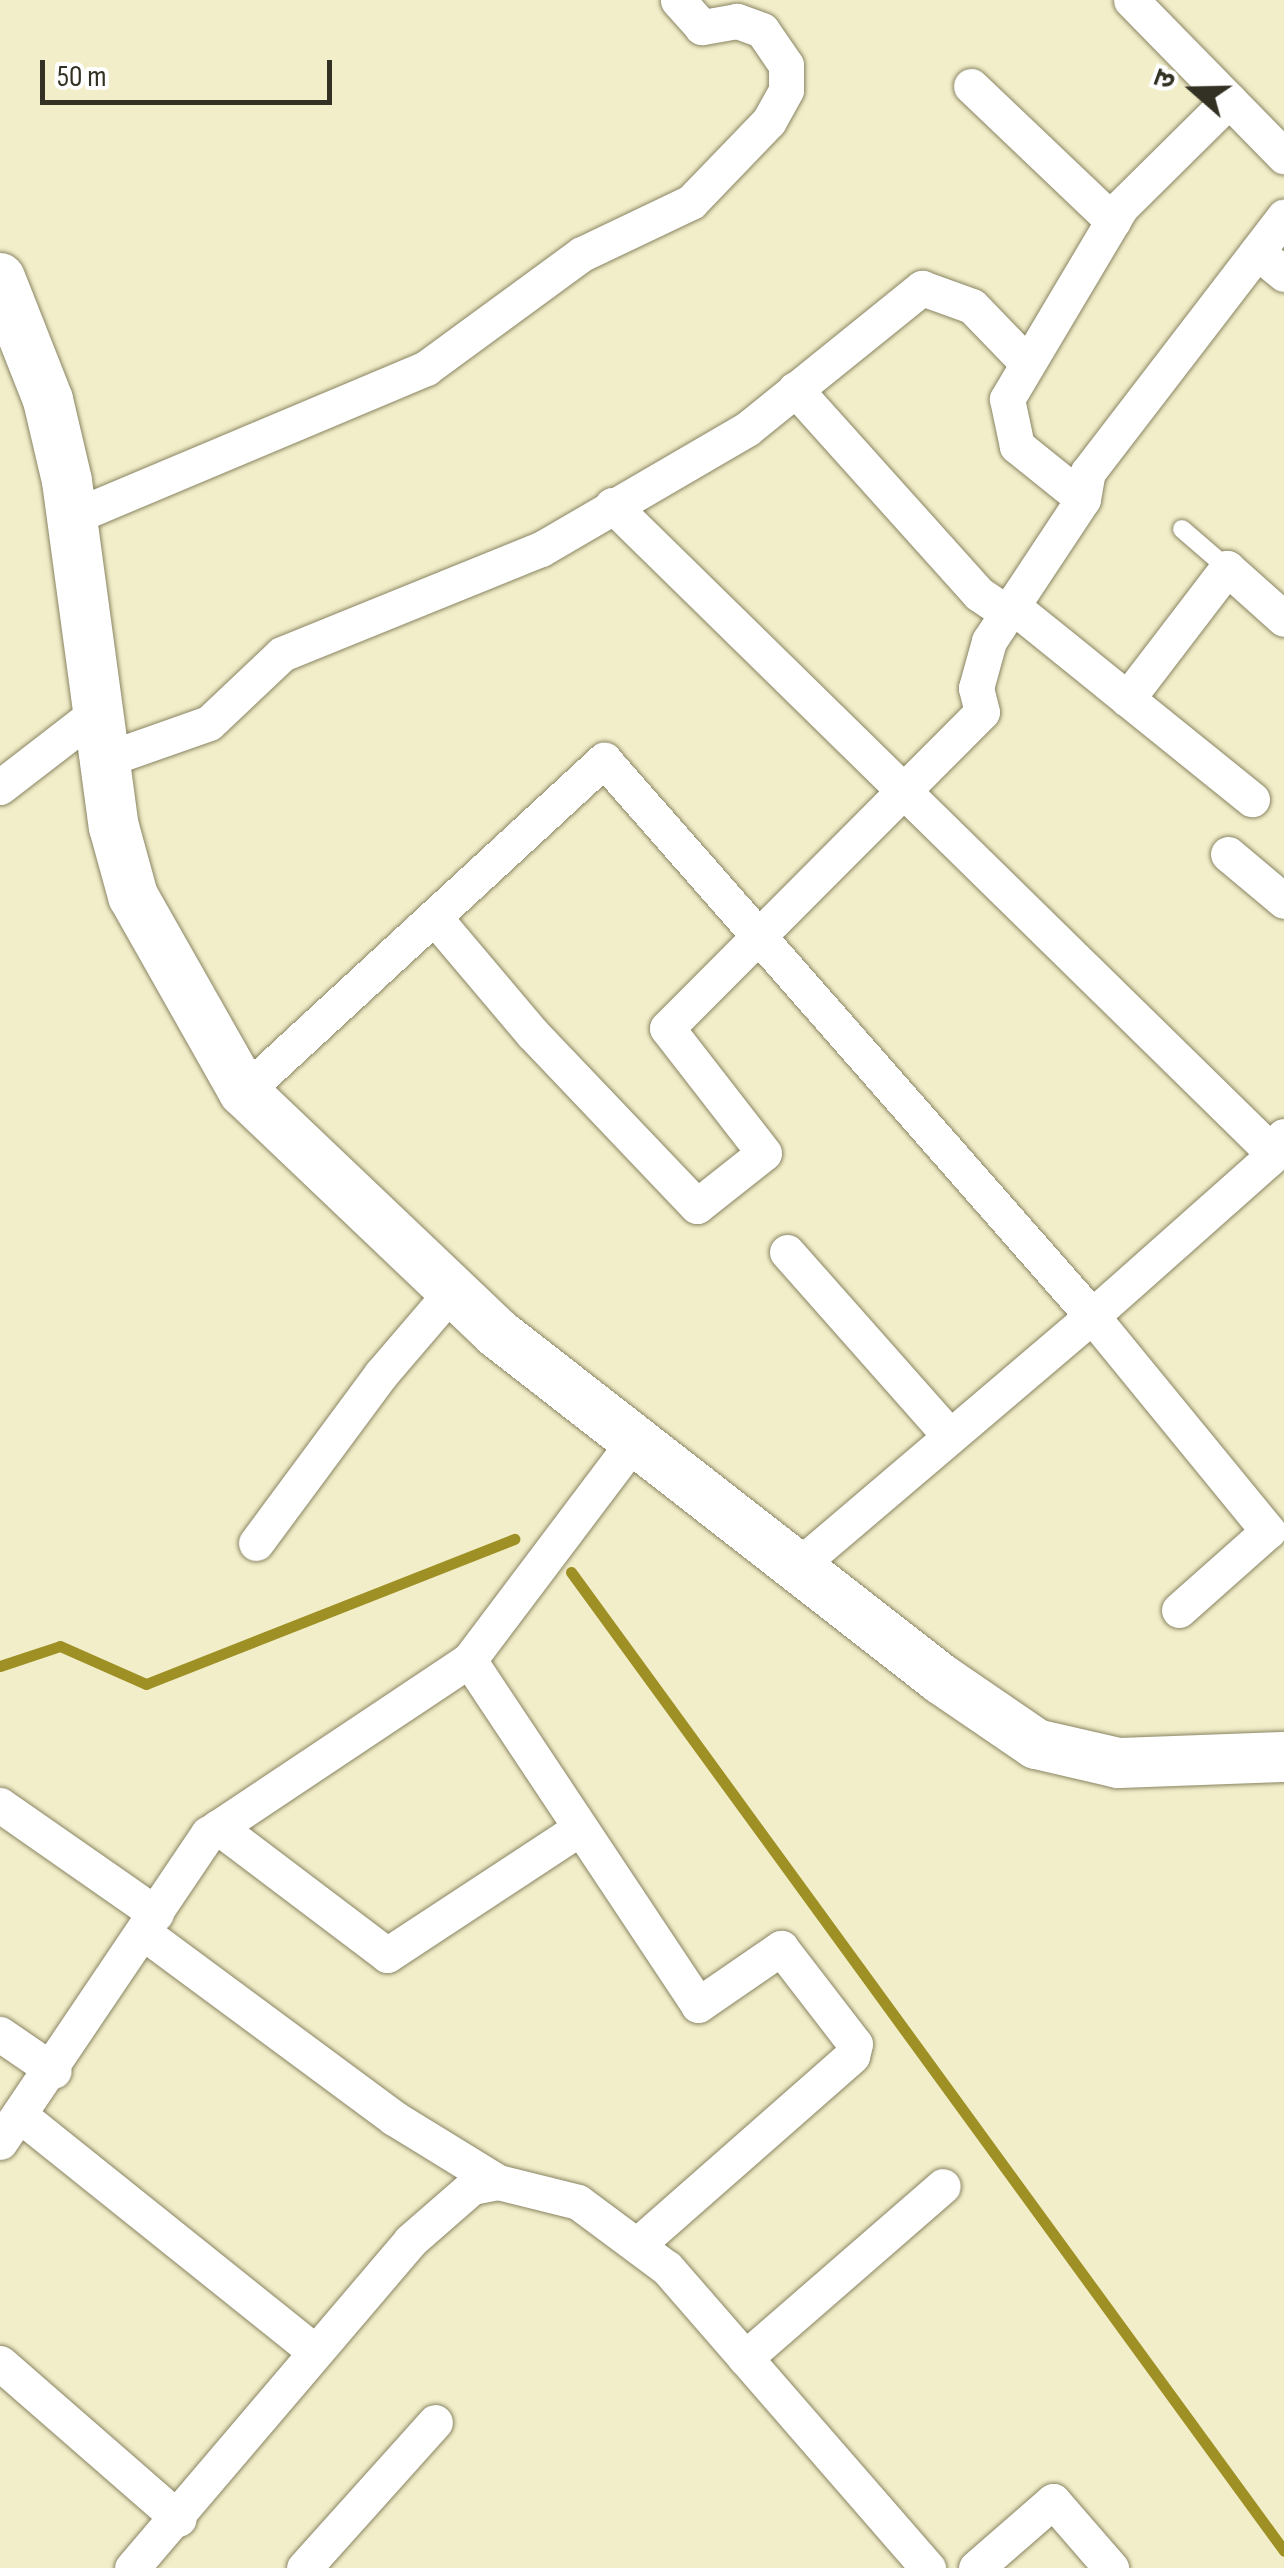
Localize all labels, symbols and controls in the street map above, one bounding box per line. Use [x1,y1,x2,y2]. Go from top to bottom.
scale bar [45,40,338,102]
north arrow [1144,40,1244,140]
text: 50 m [57,59,106,95]
text: उ [1147,66,1184,93]

